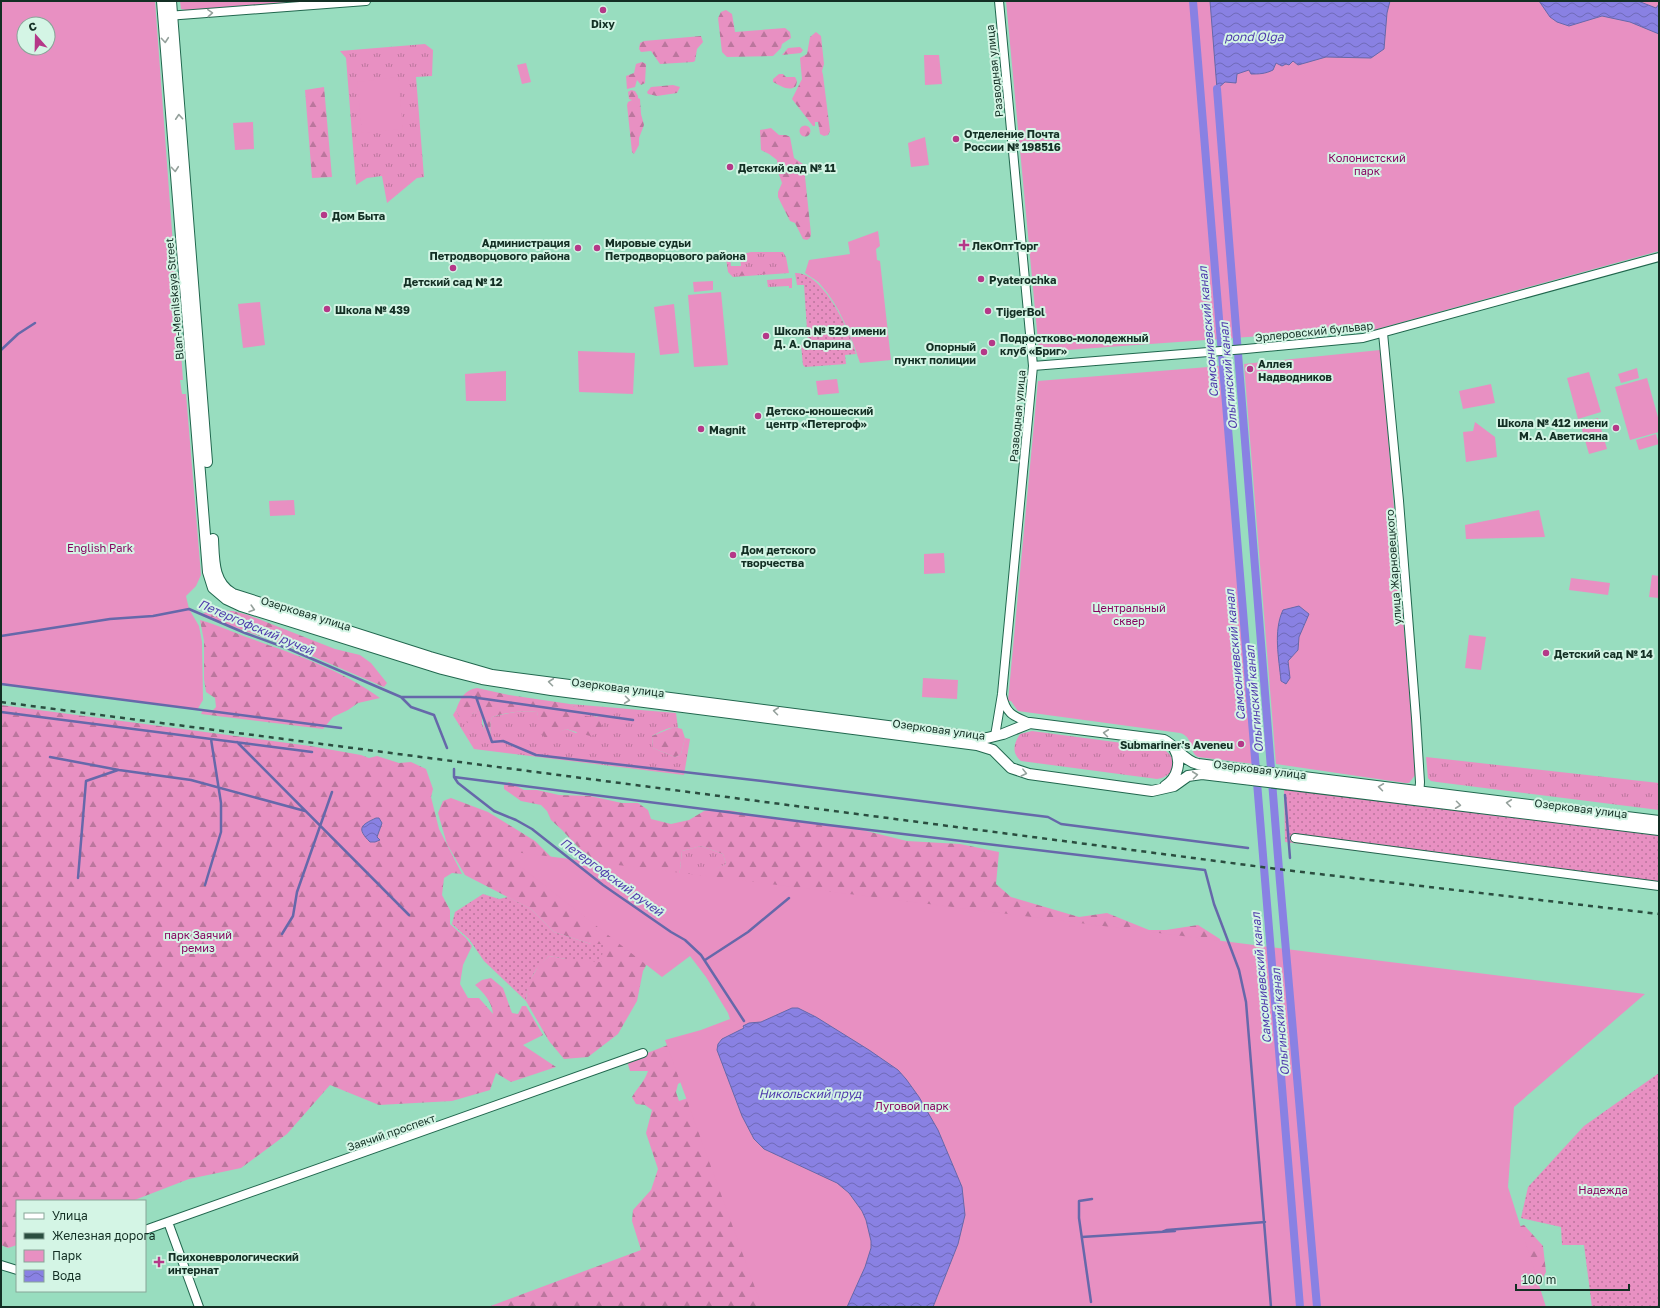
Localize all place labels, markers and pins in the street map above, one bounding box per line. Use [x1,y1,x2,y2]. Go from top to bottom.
marker: Dixy [598,5,608,15]
place label: Dixy [591,17,615,30]
place label: Отделение Почта России № 198516 [964,127,1061,153]
marker: Отделение Почта России № 198516 [951,134,961,144]
place label: Детский сад № 11 [738,161,836,174]
marker: Детский сад № 11 [725,162,735,172]
place label: Дом Быта [332,209,385,222]
marker: Дом Быта [319,210,329,220]
place label: Администрация Петродворцового района [429,236,570,262]
place label: Мировые судьи Петродворцового района [605,236,746,262]
place label: ЛекОптТорг [972,239,1038,252]
marker: ЛекОптТорг [959,240,969,250]
marker: Администрация Петродворцового района [573,243,583,253]
marker: Мировые судьи Петродворцового района [592,243,602,253]
marker: Детский сад № 12 [448,263,458,273]
place label: Pyaterochka [989,273,1056,286]
marker: Pyaterochka [976,274,986,284]
place label: Детский сад № 12 [404,275,503,288]
place label: Школа № 439 [335,303,410,316]
marker: Школа № 439 [322,304,332,314]
place label: TijgerBol [996,305,1045,318]
marker: TijgerBol [983,306,993,316]
place label: Школа № 529 имени Д. А. Опарина [774,324,886,350]
marker: Школа № 529 имени Д. А. Опарина [761,331,771,341]
place label: Подростково-молодежный клуб «Бриг» [1000,331,1149,357]
marker: Подростково-молодежный клуб «Бриг» [987,338,997,348]
place label: Опорный пункт полиции [895,340,976,366]
marker: Опорный пункт полиции [979,347,989,357]
place label: Аллея Надводников [1258,357,1333,383]
marker: Аллея Надводников [1245,364,1255,374]
place label: Детско-юношеский центр «Петергоф» [766,404,874,430]
marker: Детско-юношеский центр «Петергоф» [753,411,763,421]
place label: Школа № 412 имени М. А. Аветисяна [1497,416,1608,442]
place label: Magnit [709,423,747,436]
marker: Школа № 412 имени М. А. Аветисяна [1611,423,1621,433]
marker: Magnit [696,424,706,434]
place label: Дом детского творчества [741,543,816,569]
marker: Дом детского творчества [728,550,738,560]
place label: Детский сад № 14 [1554,647,1653,660]
marker: Детский сад № 14 [1541,648,1551,658]
place label: Submariner's Aveneu [1120,738,1233,751]
marker: Submariner's Aveneu [1236,739,1246,749]
place label: Психоневрологический интернат [168,1250,299,1276]
marker: Психоневрологический интернат [153,1256,165,1268]

